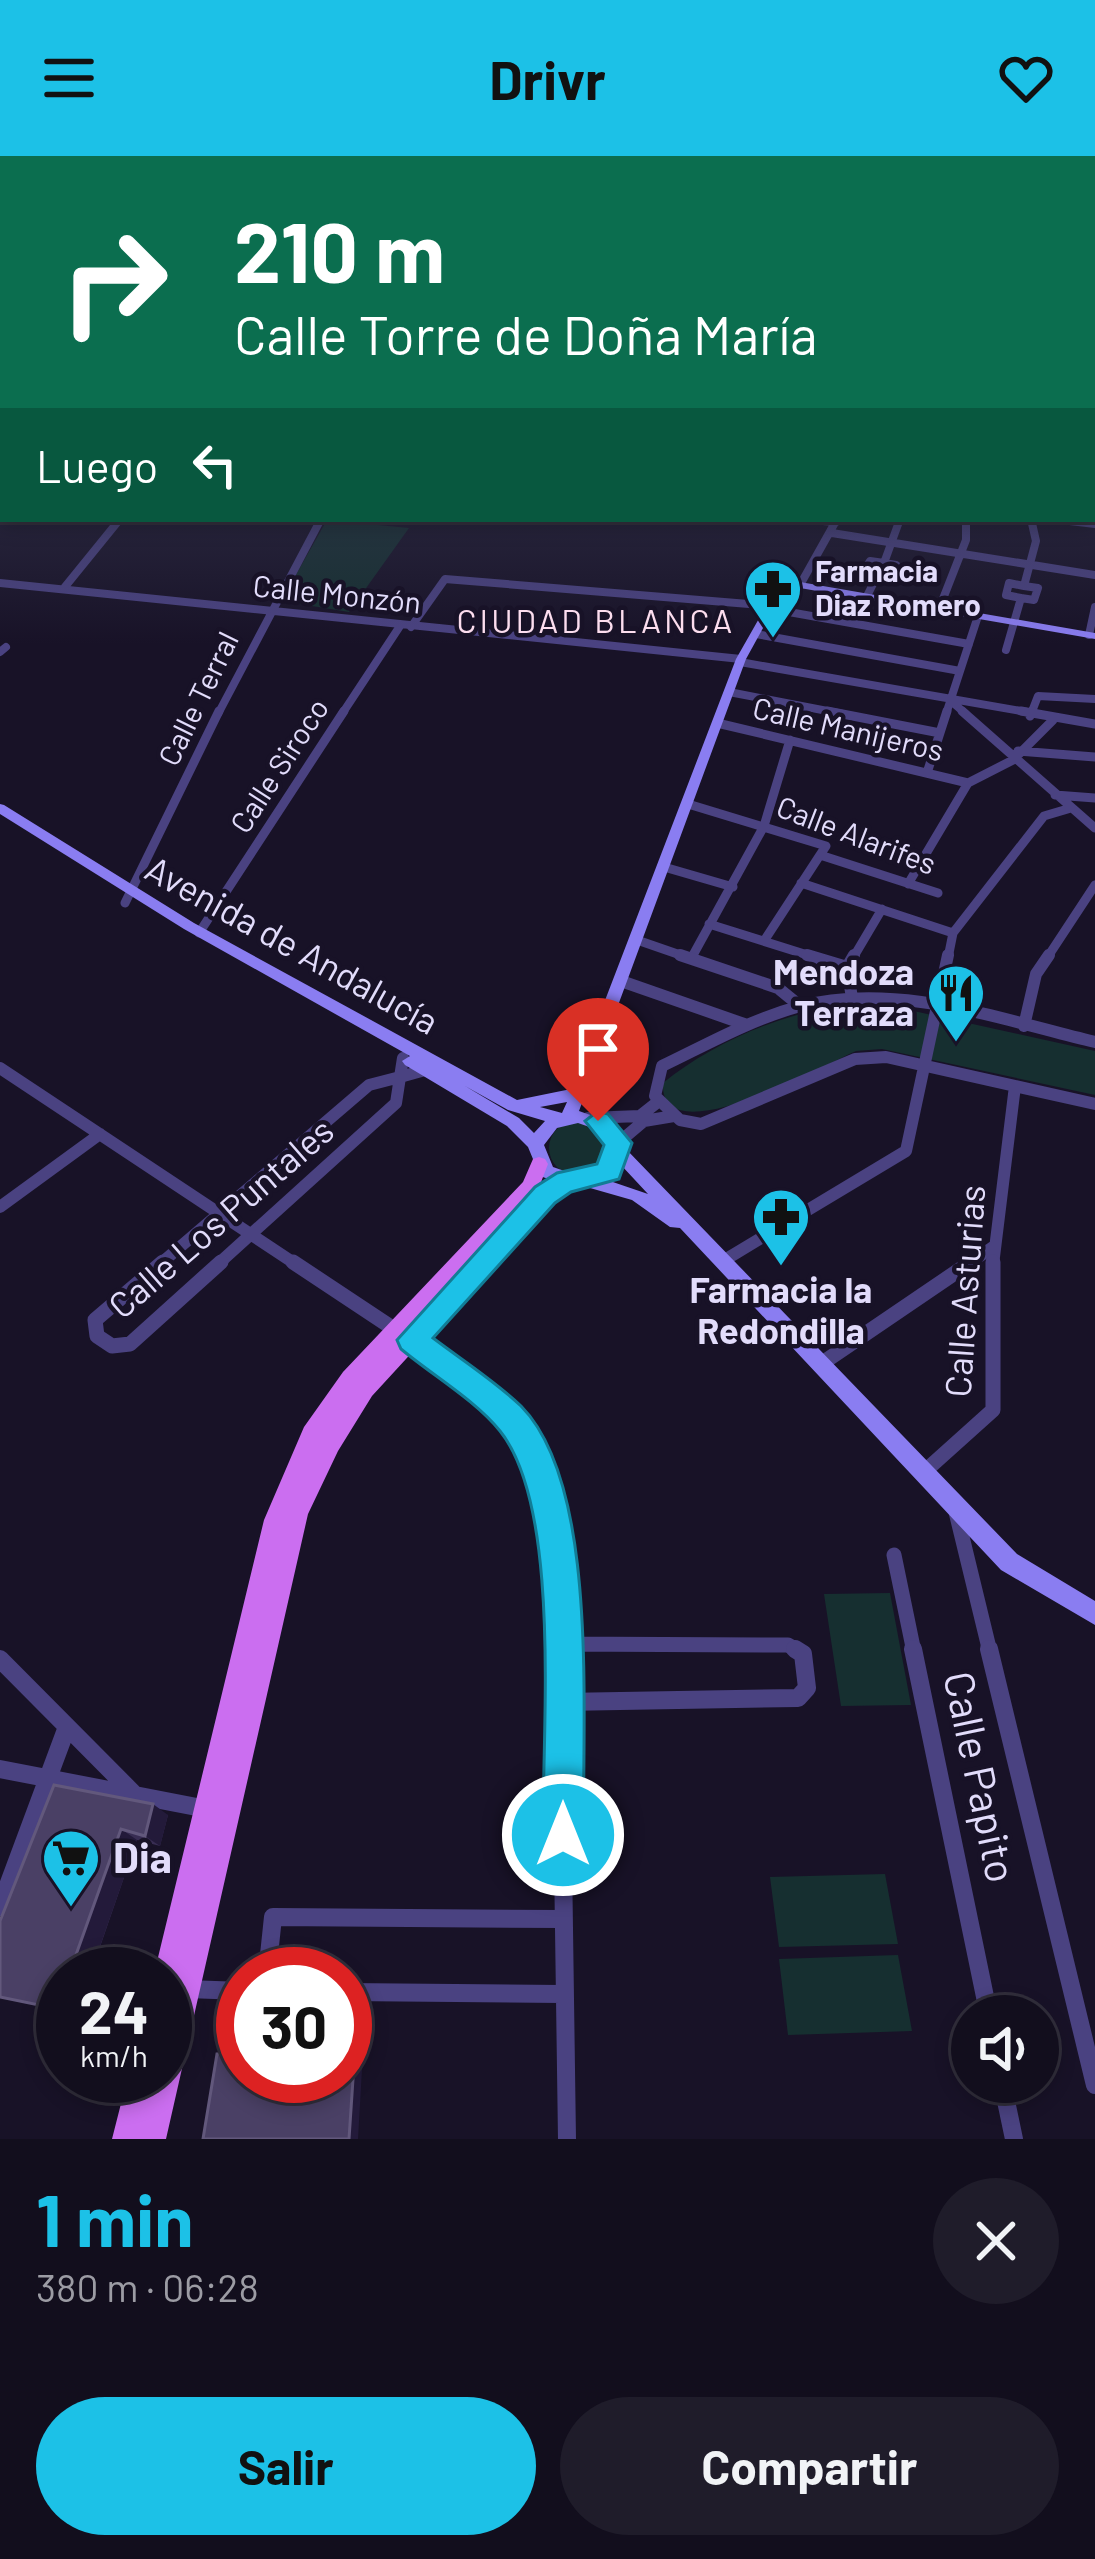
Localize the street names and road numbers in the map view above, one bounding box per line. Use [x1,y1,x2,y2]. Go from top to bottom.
street label: Calle Monzón [251,566,423,620]
street label: Calle Terral [149,625,245,771]
street label: Calle Manijeros [750,689,947,767]
street label: Calle Siroco [221,691,335,839]
street label: Calle Alarifes [772,787,941,881]
street label: Avenida de Andalucía [139,845,446,1042]
street label: Calle Los Puntales [99,1108,341,1326]
street label: Calle Asturias [935,1183,992,1398]
street label: Calle Papito [934,1667,1029,1887]

